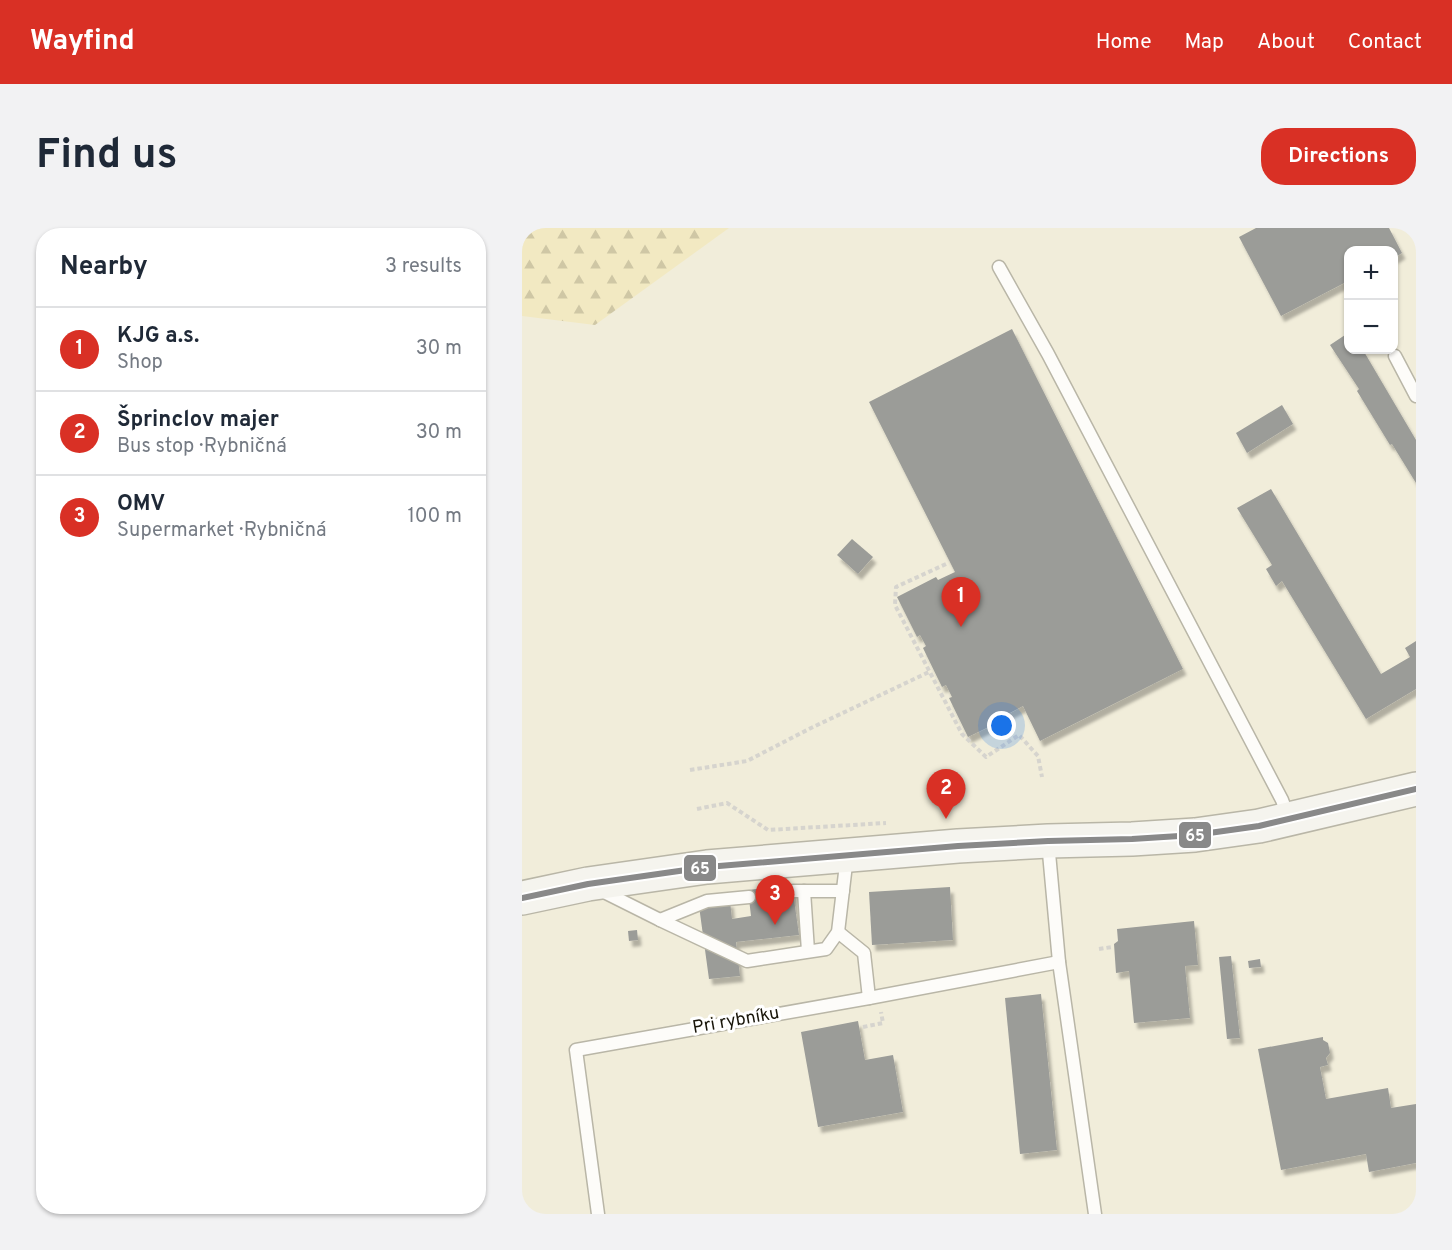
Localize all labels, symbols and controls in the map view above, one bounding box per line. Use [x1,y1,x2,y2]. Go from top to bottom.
text: Wayfind [30,24,135,60]
text: Home [1096,29,1152,56]
text: Map [1185,29,1224,56]
text: About [1257,29,1315,56]
text: Contact [1348,29,1422,56]
button: Directions [1261,128,1416,185]
text: Find us [36,130,177,183]
map controls [1344,246,1398,354]
button: + [1344,246,1398,300]
text: Nearby [60,251,148,284]
text: 3 results [385,254,462,280]
button: − [1344,300,1398,354]
text: KJG a.s. [117,323,199,350]
text: 1 [76,336,84,362]
text: 30 m [416,336,462,362]
text: Shop [117,350,163,376]
text: Šprinclov majer [117,407,279,434]
text: 2 [73,420,86,446]
text: 30 m [416,420,462,446]
text: Bus stop · Rybničná [117,434,287,460]
text: OMV [117,491,165,518]
text: 3 [74,504,86,530]
text: 100 m [407,504,462,530]
text: Supermarket · Rybničná [117,518,327,544]
pin: 1 [942,578,980,627]
your location [987,711,1016,740]
pin: 2 [926,770,966,819]
line badge: 65 [1178,821,1212,849]
text: 65 [1185,827,1205,847]
line badge: 65 [683,854,717,882]
text: 65 [690,860,710,880]
pin: 3 [756,876,794,925]
street label: Pri rybníku [691,1002,781,1040]

